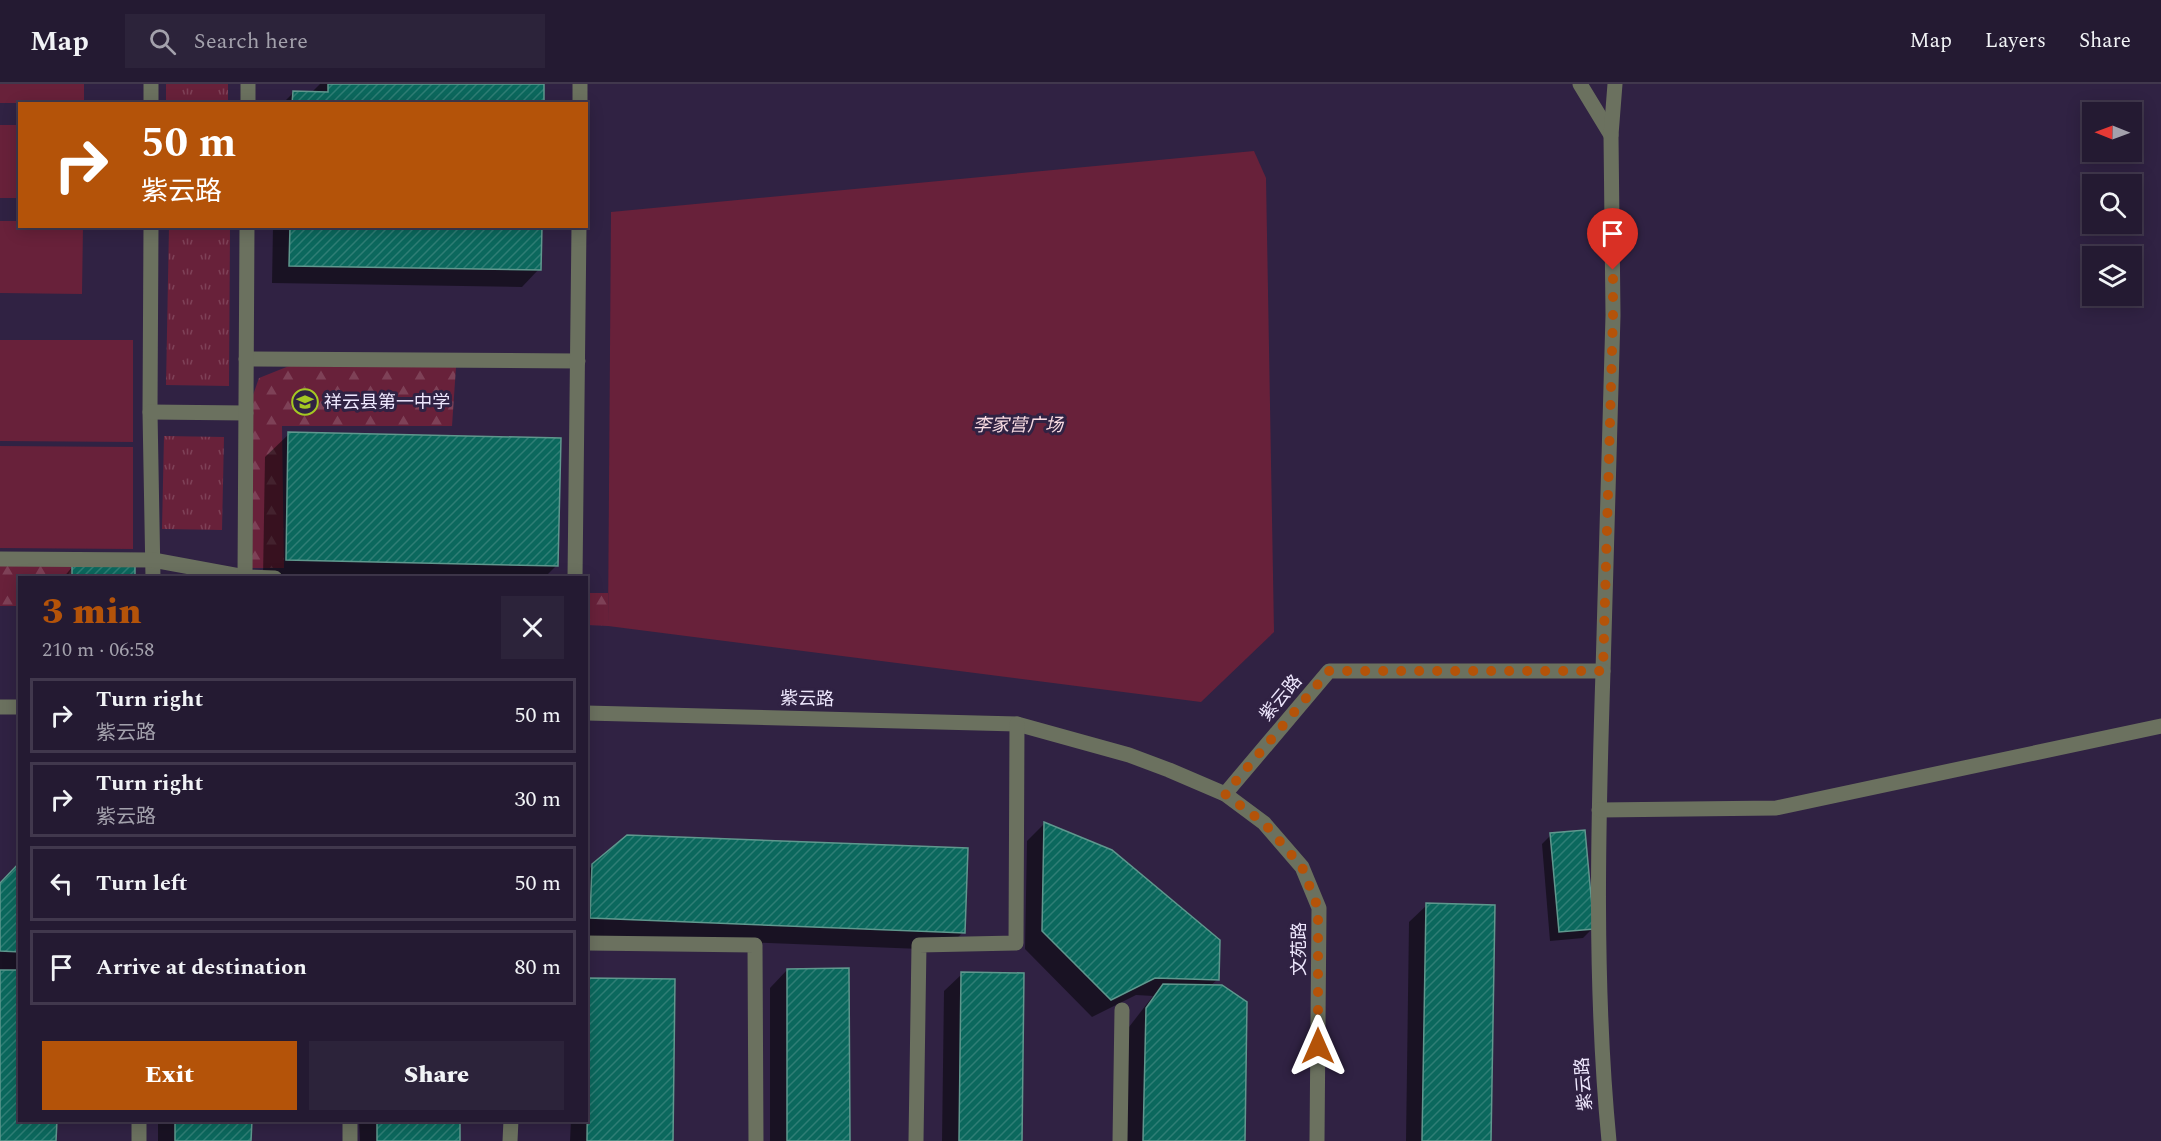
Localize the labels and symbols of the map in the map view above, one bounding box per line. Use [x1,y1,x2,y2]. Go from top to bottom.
north arrow [2082,102,2142,162]
pin [1587,208,1638,270]
school or university icon: 祥云县第一中学 [290,387,320,417]
place label: 祥云县第一中学 [324,389,450,416]
park label: 李家营广场 [973,412,1065,439]
street label: 紫云路 [1253,669,1309,727]
street label: 紫云路 [780,685,834,713]
street label: 文苑路 [1286,922,1313,976]
position arrow [1286,1014,1350,1078]
street label: 紫云路 [1569,1056,1599,1112]

